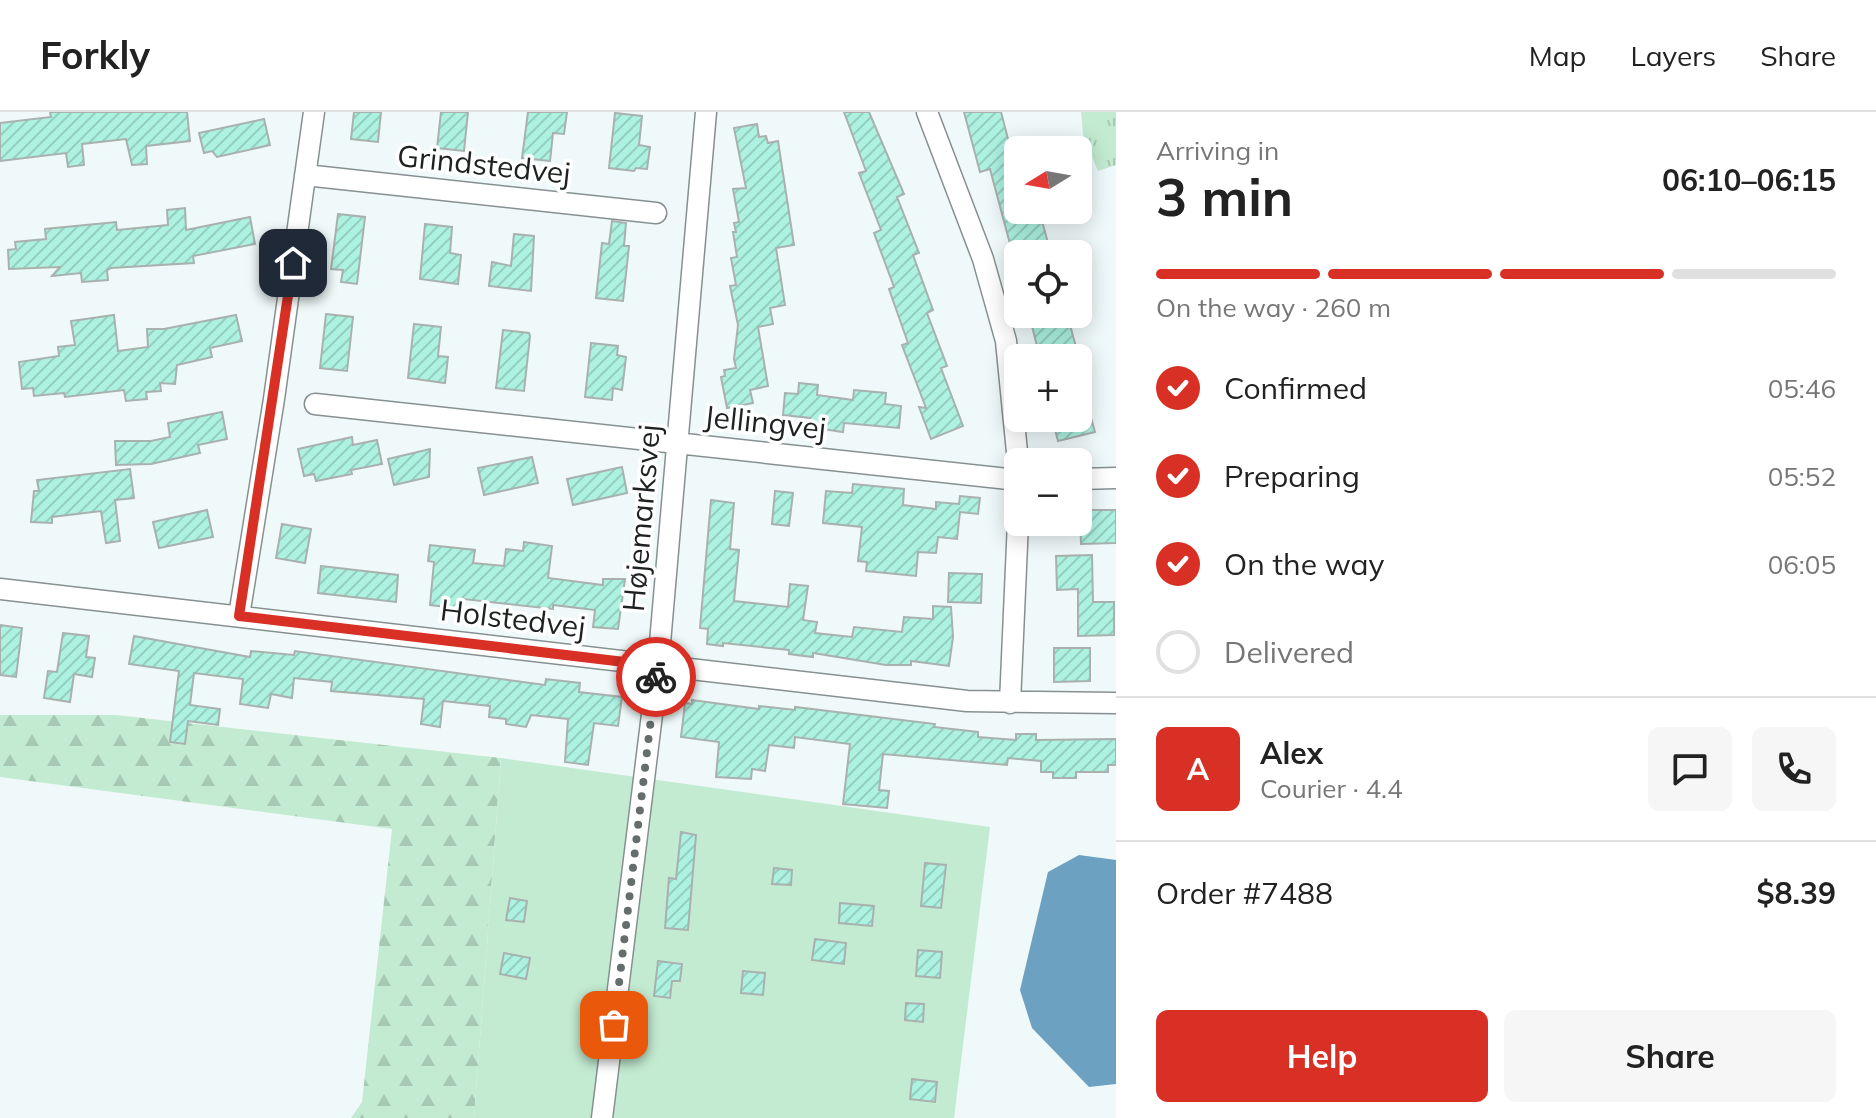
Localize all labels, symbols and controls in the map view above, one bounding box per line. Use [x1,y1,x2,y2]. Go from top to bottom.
text: Forkly [40,31,150,79]
text: Map [1529,38,1586,73]
text: Layers [1630,38,1716,73]
text: Share [1760,38,1836,73]
text: Arriving in [1156,134,1279,167]
street label: Grindstedvej [395,136,573,192]
north arrow [1004,136,1092,224]
map controls [1004,136,1092,536]
text: 06:10–06:15 [1662,161,1836,199]
text: 3 min [1156,164,1293,229]
pin [259,229,327,297]
button: locate [1004,240,1092,328]
icon: home [271,241,315,285]
text: On the way · 260 m [1156,291,1391,324]
button: + [1004,344,1092,432]
icon: check [1156,366,1200,410]
text: Confirmed [1224,369,1367,407]
text: 05:46 [1768,372,1836,405]
street label: Jellingvej [702,397,828,447]
street label: Højemarksvej [614,423,668,613]
button: − [1004,448,1092,536]
icon: check [1156,454,1200,498]
text: Preparing [1224,457,1360,495]
text: 05:52 [1768,460,1836,493]
icon: check [1156,542,1200,586]
text: On the way [1224,545,1384,583]
text: 06:05 [1768,548,1836,581]
street label: Holstedvej [438,590,588,646]
text: Delivered [1224,633,1354,671]
courier [616,637,696,717]
icon: bike [634,655,678,699]
button: chat [1648,727,1732,811]
button: phone [1752,727,1836,811]
text: Alex [1260,734,1323,772]
text: A [1187,750,1209,788]
text: Courier · 4.4 [1260,772,1403,805]
text: Order #7488 [1156,874,1333,912]
text: $8.39 [1757,874,1836,912]
pin [580,991,648,1059]
icon: bag [592,1003,636,1047]
button: Help [1156,1010,1488,1102]
button: Share [1504,1010,1836,1102]

